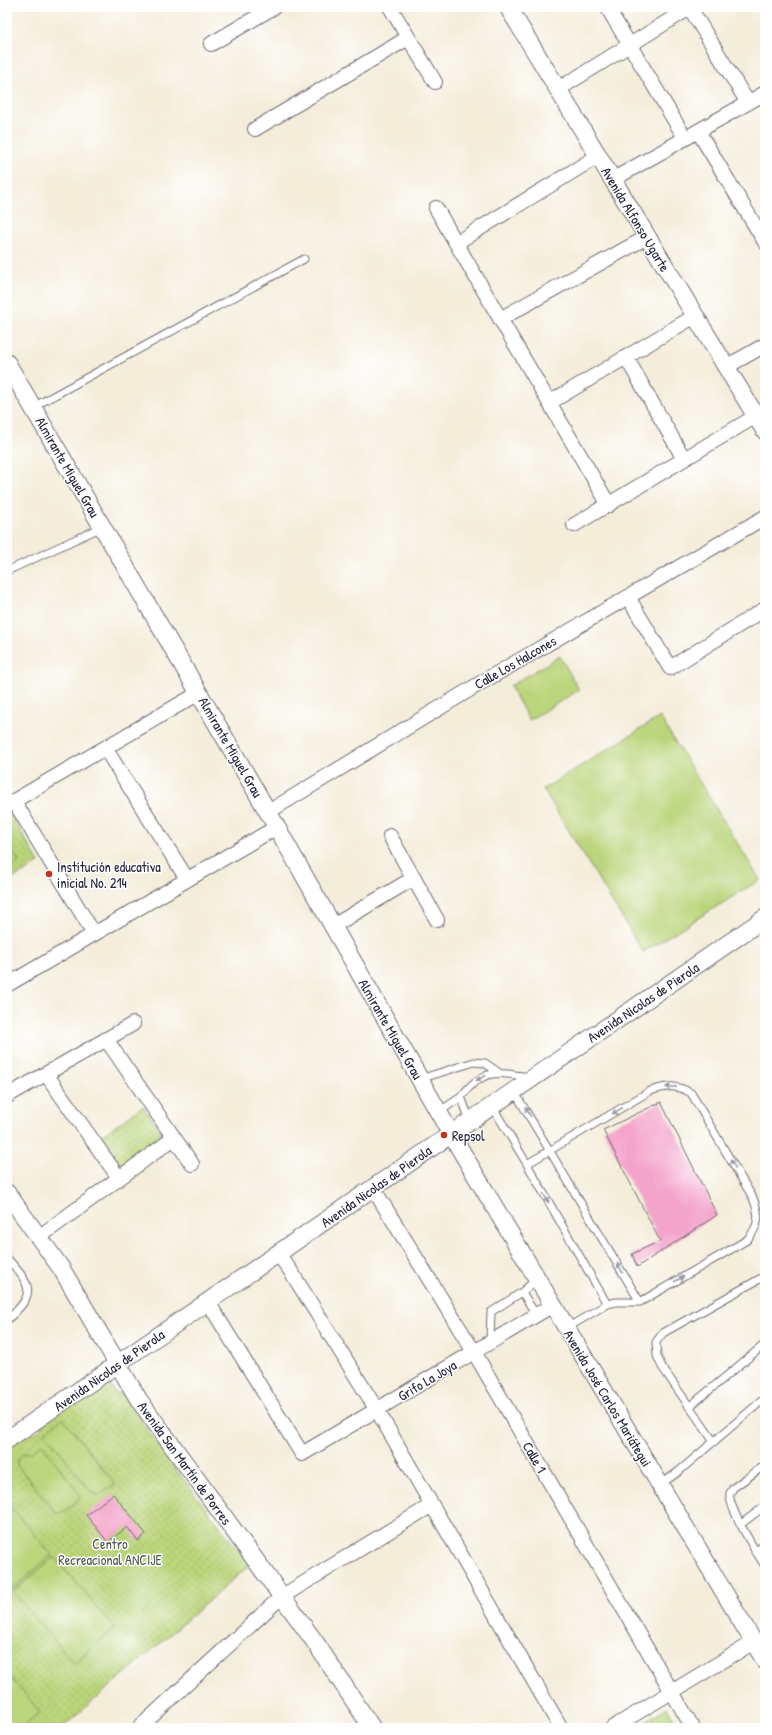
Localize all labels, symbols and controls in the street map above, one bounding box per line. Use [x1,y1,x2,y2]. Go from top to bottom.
street label: Avenida Alfonso Ugarte [596,163,675,276]
street label: Almirante Miguel Grau [31,413,105,522]
street label: Calle Los Halcones [471,631,559,693]
street label: Almirante Miguel Grau [194,693,268,802]
place label: Institución educativa inicial No. 214 [57,857,161,892]
marker: Institución educativa inicial No. 214 [44,869,54,879]
street label: Avenida Nicolas de Pierola [583,957,703,1047]
street label: Almirante Miguel Grau [354,975,428,1084]
one-way arrow [476,1075,487,1081]
one-way arrow [664,1084,677,1090]
one-way arrow [524,1106,531,1118]
one-way arrow [612,1107,622,1115]
place label: Repsol [452,1126,485,1146]
marker: Repsol [439,1130,449,1140]
street label: Avenida Nicolas de Pierola [317,1140,436,1231]
one-way arrow [730,1158,737,1170]
one-way arrow [543,1192,550,1204]
one-way arrow [616,1263,624,1273]
one-way arrow [674,1276,685,1283]
street label: Avenida Nicolas de Pierola [50,1324,169,1415]
street label: Avenida José Carlos Mariátegui [559,1326,656,1470]
street label: Grifo La Joya [394,1355,461,1406]
street label: Avenida San Martín de Porres [134,1397,236,1529]
street label: Calle 1 [519,1438,551,1476]
park label: Centro Recreacional ANCIJE [58,1534,162,1569]

